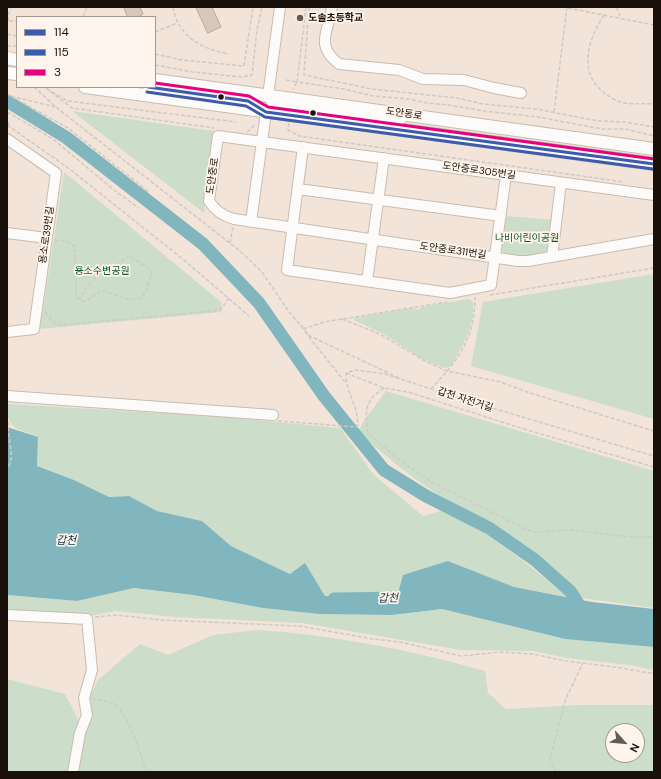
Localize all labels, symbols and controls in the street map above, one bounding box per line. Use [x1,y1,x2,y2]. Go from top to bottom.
place label: 도솔초등학교 [308,12,363,24]
marker: 도솔초등학교 [295,13,305,23]
legend [16,16,156,88]
text: 114 [54,24,69,40]
text: 115 [54,44,69,60]
text: 3 [54,64,61,80]
unlabelled marker [216,92,226,102]
street label: 도안동로 [385,105,423,123]
unlabelled marker [308,108,318,118]
street label: 도안중로 [204,157,222,195]
street label: 도안중로305번길 [442,160,516,182]
street label: 용소로39번길 [37,205,57,265]
park label: 나비어린이공원 [495,232,559,244]
street label: 도안중로311번길 [419,240,487,262]
park label: 용소수변공원 [74,265,130,277]
street label: 갑천 자전거길 [436,385,494,415]
water label: 갑천 [56,534,76,548]
water label: 갑천 [378,592,398,606]
north arrow [605,723,645,763]
text: N [627,741,643,755]

